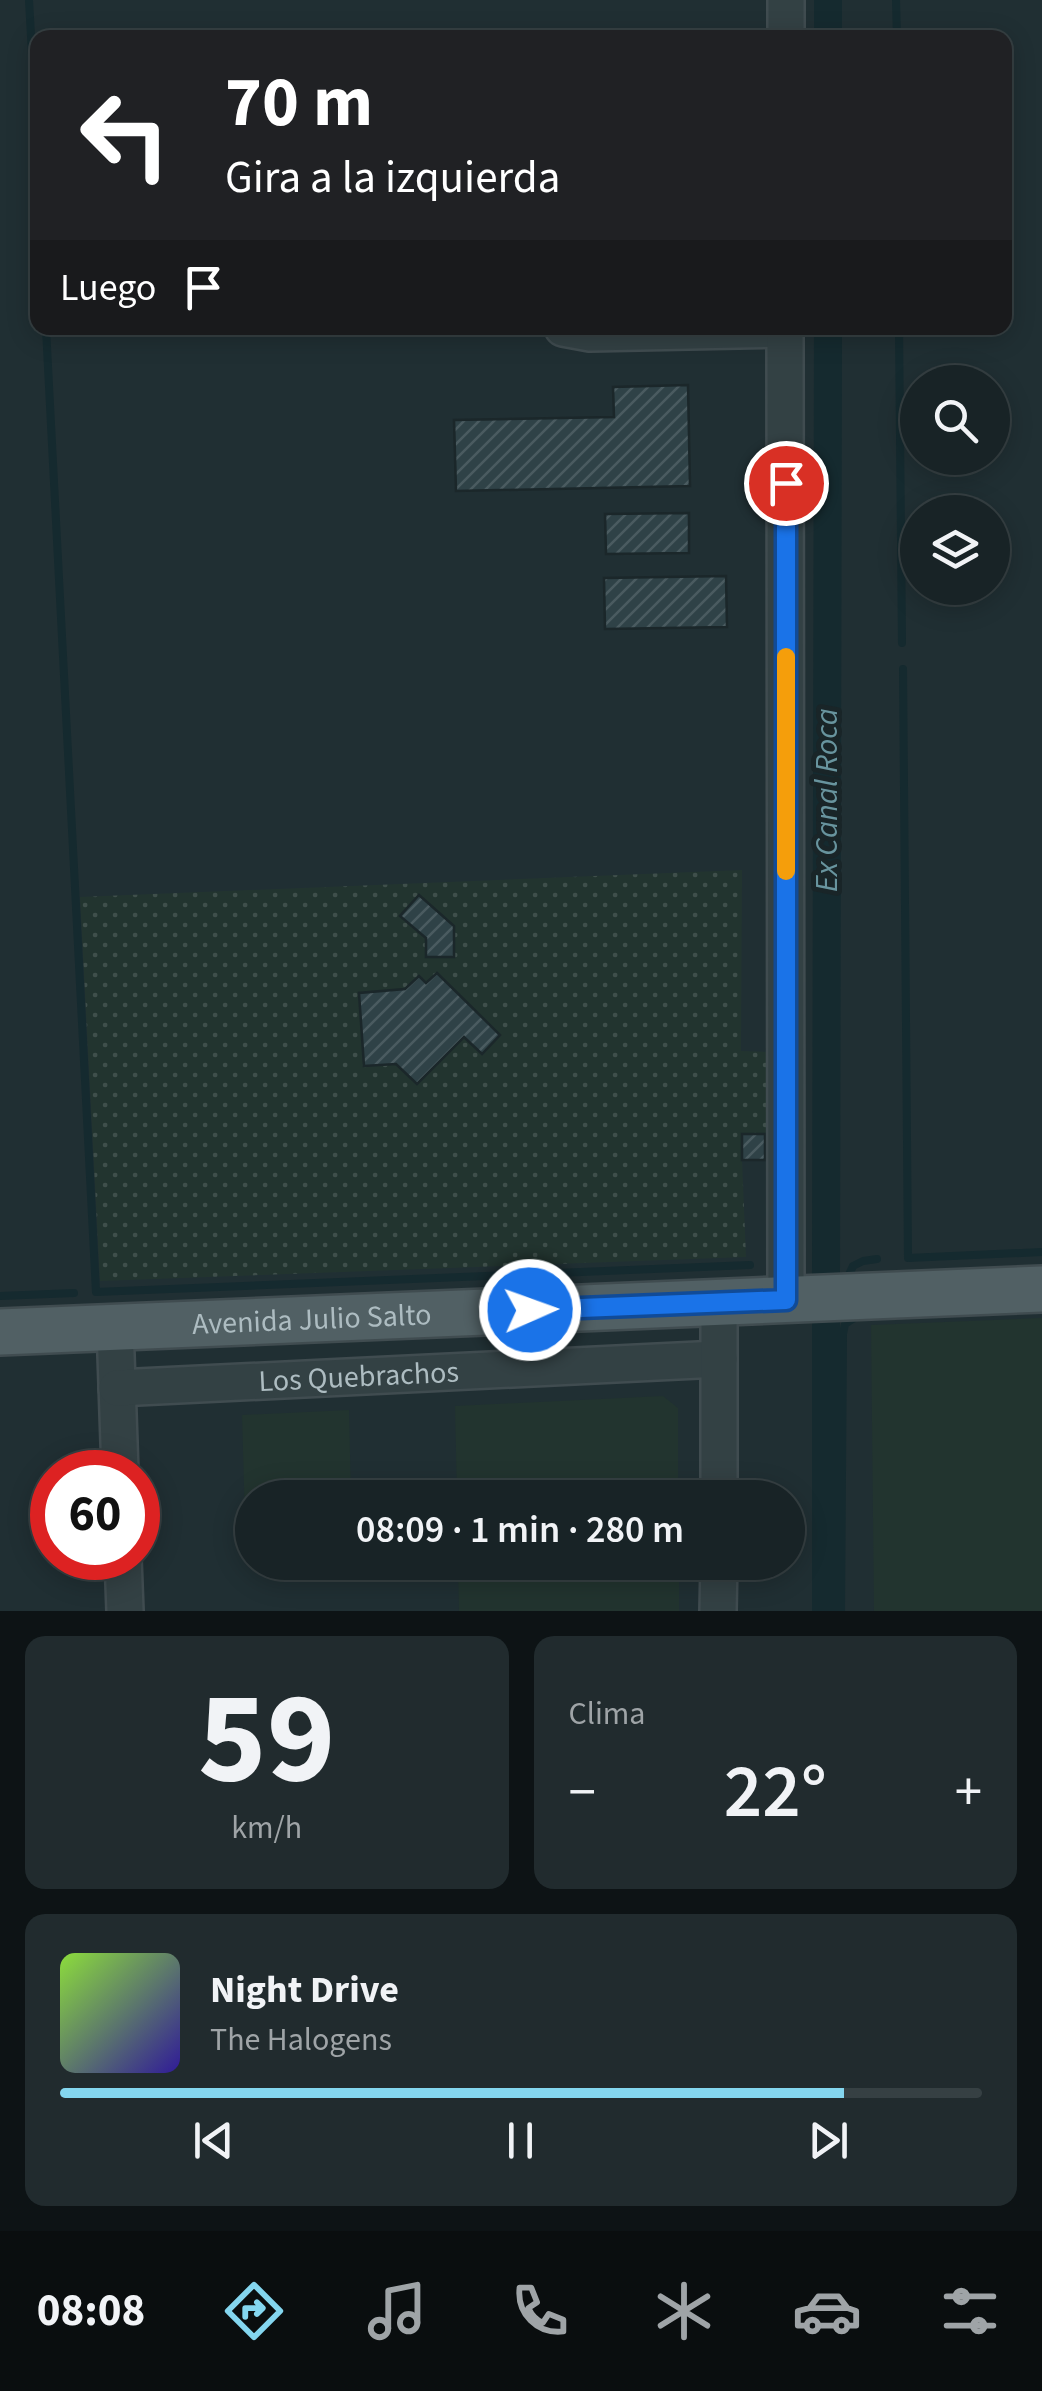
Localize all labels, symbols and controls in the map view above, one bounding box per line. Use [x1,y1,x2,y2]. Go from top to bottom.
text: 70 m [225,53,373,153]
icon: left [60,70,190,200]
text: Gira a la izquierda [225,146,560,210]
icon: arrive [176,260,231,315]
text: Luego [60,261,156,315]
map controls [900,365,1010,605]
button: search [900,365,1010,475]
pin [744,441,829,526]
icon: arrive [759,456,814,511]
button: layers [900,495,1010,605]
water label: Ex Canal Roca [804,708,850,892]
position arrow [478,1258,582,1362]
street label: Avenida Julio Salto [191,1293,432,1346]
street label: Los Quebrachos [258,1350,460,1403]
speed limit sign: 60 [30,1450,160,1580]
text: 08:09 · 1 min · 280 m [356,1503,684,1557]
text: 59 [198,1647,335,1832]
text: Clima [569,1691,645,1737]
text: 22° [724,1739,827,1846]
text: − [569,1754,596,1832]
text: + [955,1754,982,1832]
text: km/h [231,1805,302,1851]
text: Night Drive [210,1963,399,2017]
text: The Halogens [210,2017,392,2063]
icon: previous [186,2113,241,2168]
icon: pause [493,2113,548,2168]
icon: next [801,2113,856,2168]
icon: directions [219,2276,289,2346]
icon: music [362,2276,432,2346]
icon: phone [505,2276,575,2346]
icon: climate [649,2276,719,2346]
icon: car [792,2276,862,2346]
icon: filters [935,2276,1005,2346]
text: 08:08 [37,2279,145,2343]

